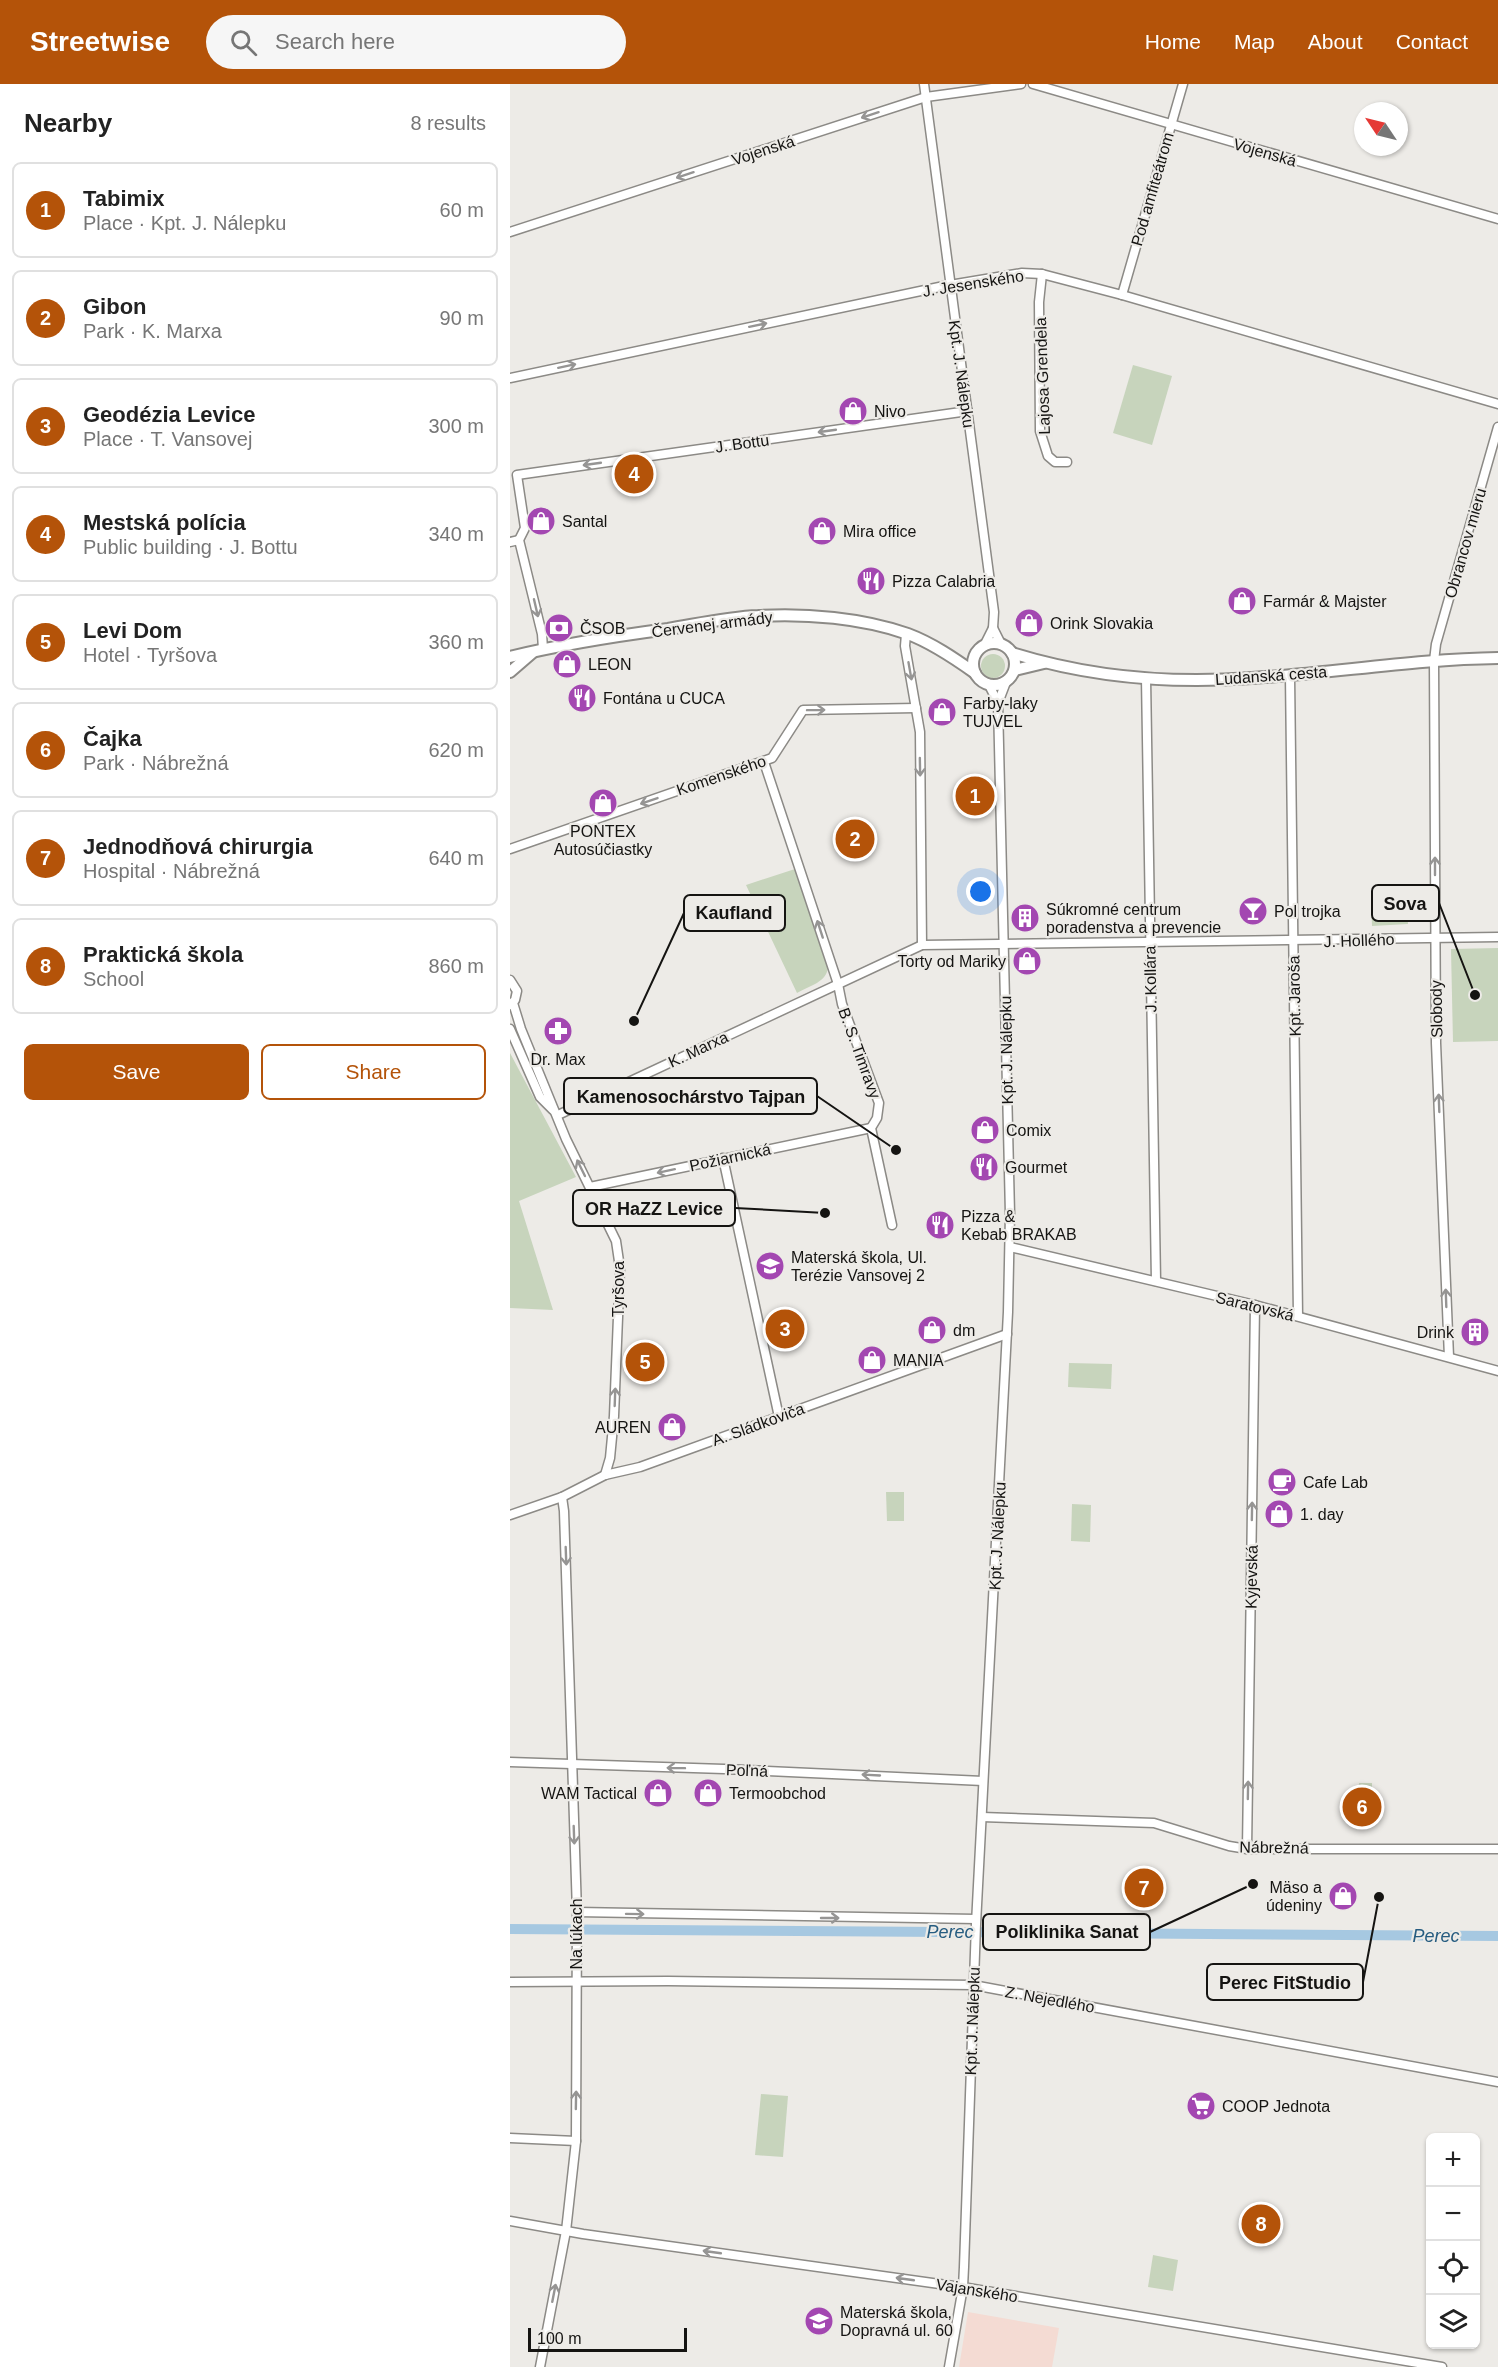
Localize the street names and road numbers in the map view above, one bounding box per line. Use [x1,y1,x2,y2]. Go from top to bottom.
street label: Pod amfiteátrom [1128,130,1177,248]
street label: Vojenská [730,132,797,169]
street label: Vojenská [1231,135,1299,170]
street label: J. Jesenského [921,267,1025,300]
street label: Lajosa Grendela [1032,317,1053,435]
street label: Kpt. J. Nálepku [946,319,977,429]
street label: J. Bottu [714,431,770,456]
street label: Obrancov mieru [1442,486,1489,600]
street label: Červenej armády [650,608,774,640]
street label: Ludanská cesta [1215,663,1328,688]
street label: Komenského [674,752,768,799]
street label: J. Hollého [1323,931,1395,950]
street label: J. Kollára [1141,945,1160,1012]
street label: Kpt. Jaroša [1285,955,1304,1037]
street label: Slobody [1427,980,1446,1038]
street label: Kpt. J. Nálepku [997,996,1016,1104]
street label: B. S. Timravy [835,1006,884,1101]
street label: K. Marxa [666,1028,731,1071]
street label: Požiarnická [688,1141,772,1174]
street label: Tyršova [610,1261,627,1317]
street label: Saratovská [1214,1289,1296,1324]
street label: A. Sládkoviča [710,1400,807,1449]
street label: Kpt. J. Nálepku [986,1481,1009,1591]
street label: Kyjevská [1242,1545,1261,1609]
street label: Poľná [726,1761,768,1780]
street label: Nábrežná [1239,1838,1309,1857]
street label: Na lúkach [568,1898,585,1970]
street label: Kpt. J. Nálepku [962,1967,983,2076]
street label: Z. Nejedlého [1004,1983,1096,2016]
street label: Vajanského [935,2276,1019,2305]

